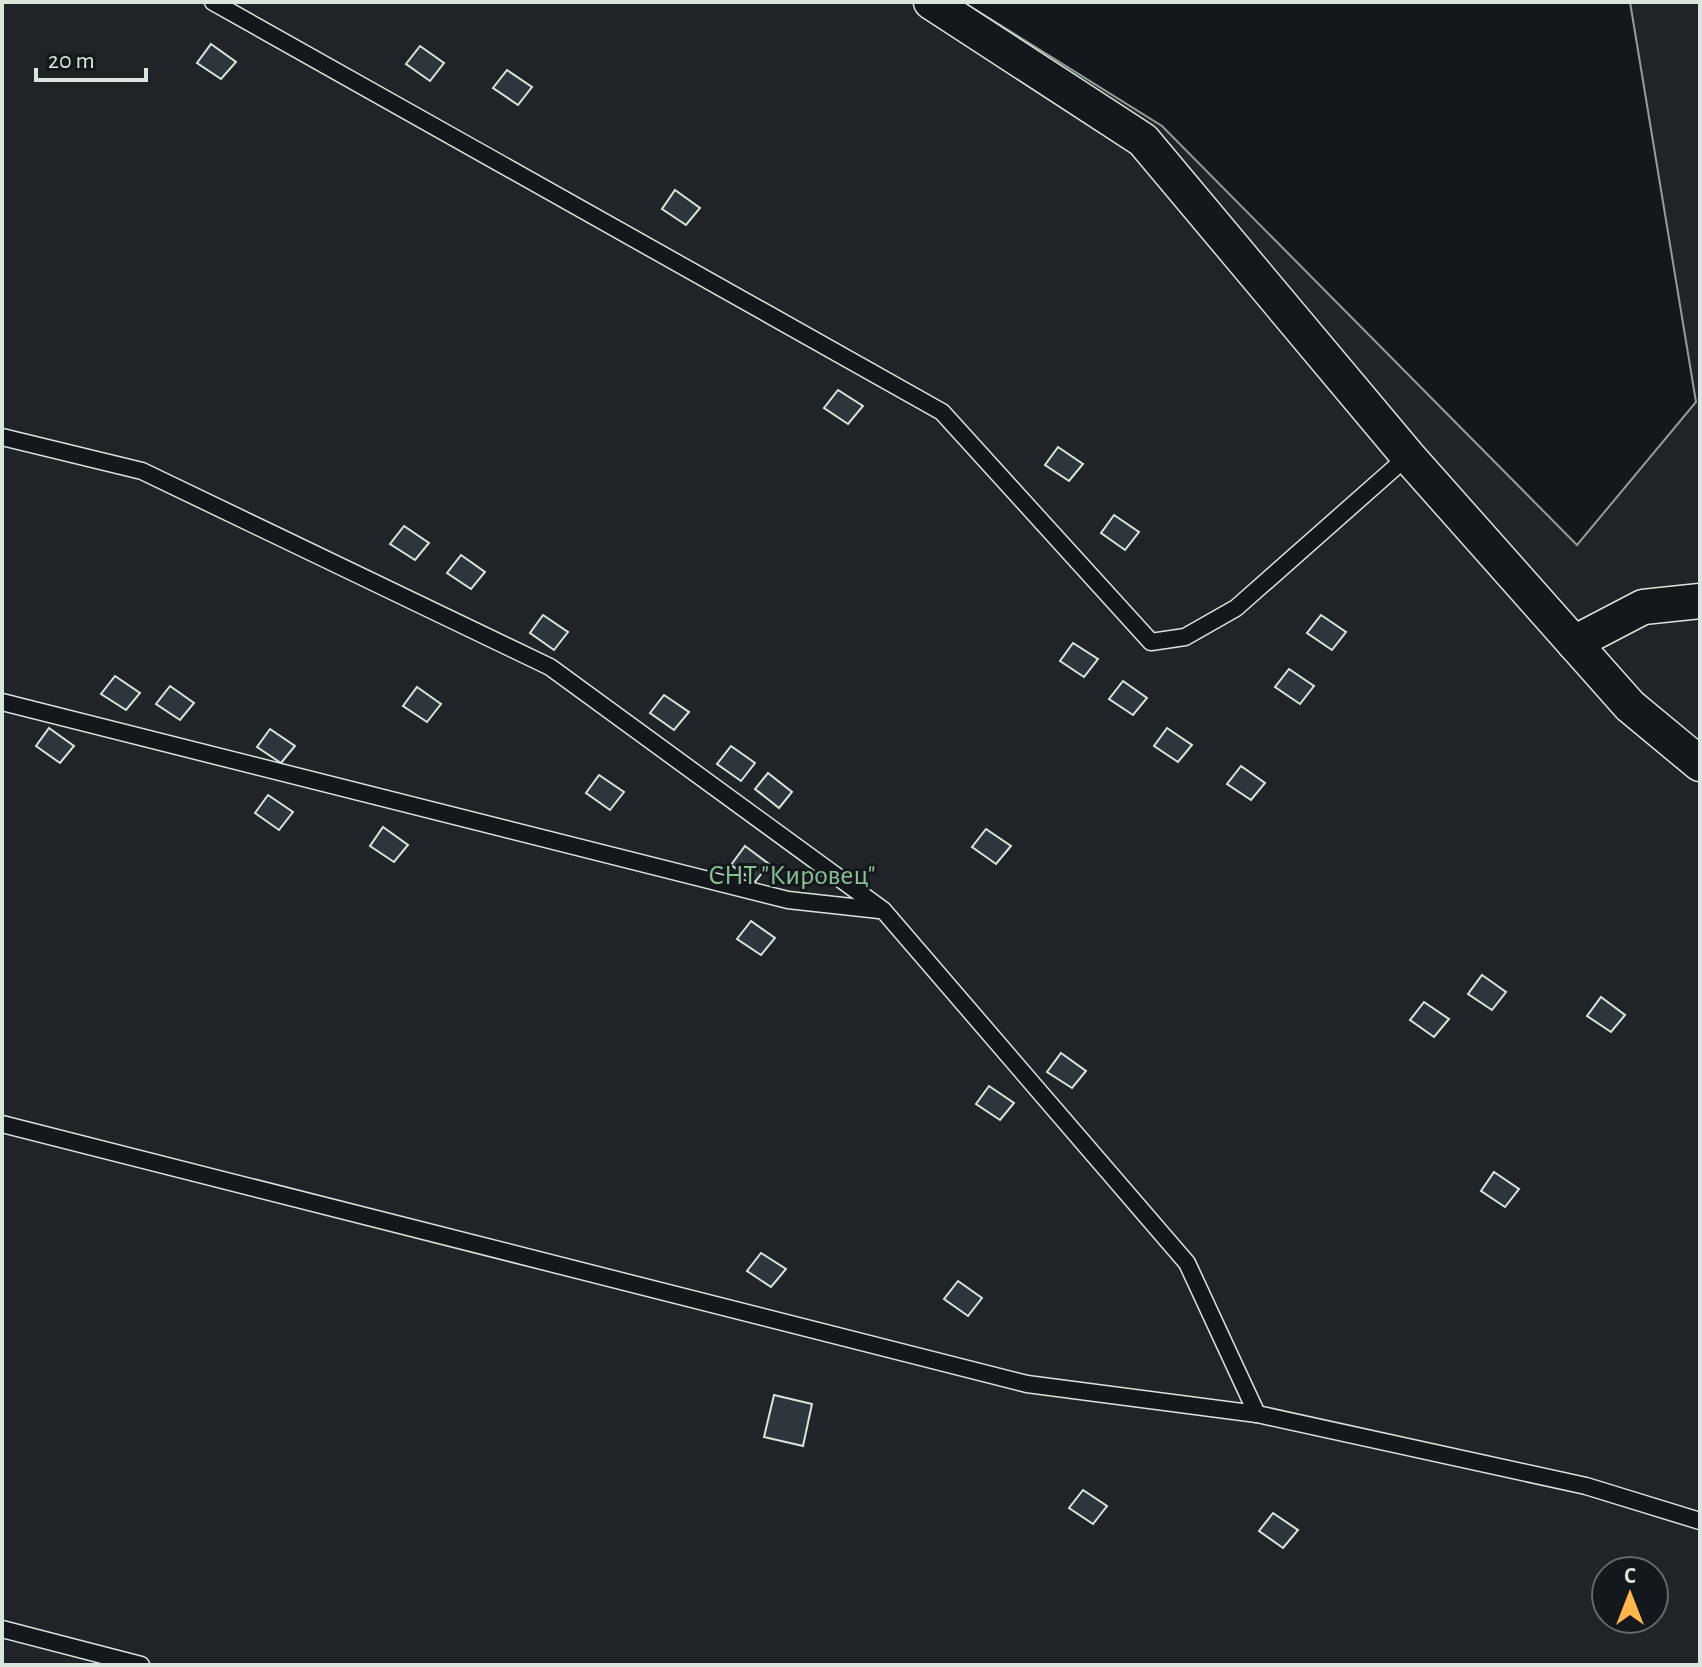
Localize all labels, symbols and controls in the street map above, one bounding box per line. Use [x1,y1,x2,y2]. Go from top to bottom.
scale bar [36,32,146,82]
text: 20 m [48,49,95,73]
park label: СНТ "Кировец" [708,862,876,890]
north arrow [1590,1555,1670,1635]
text: С [1624,1565,1636,1587]

